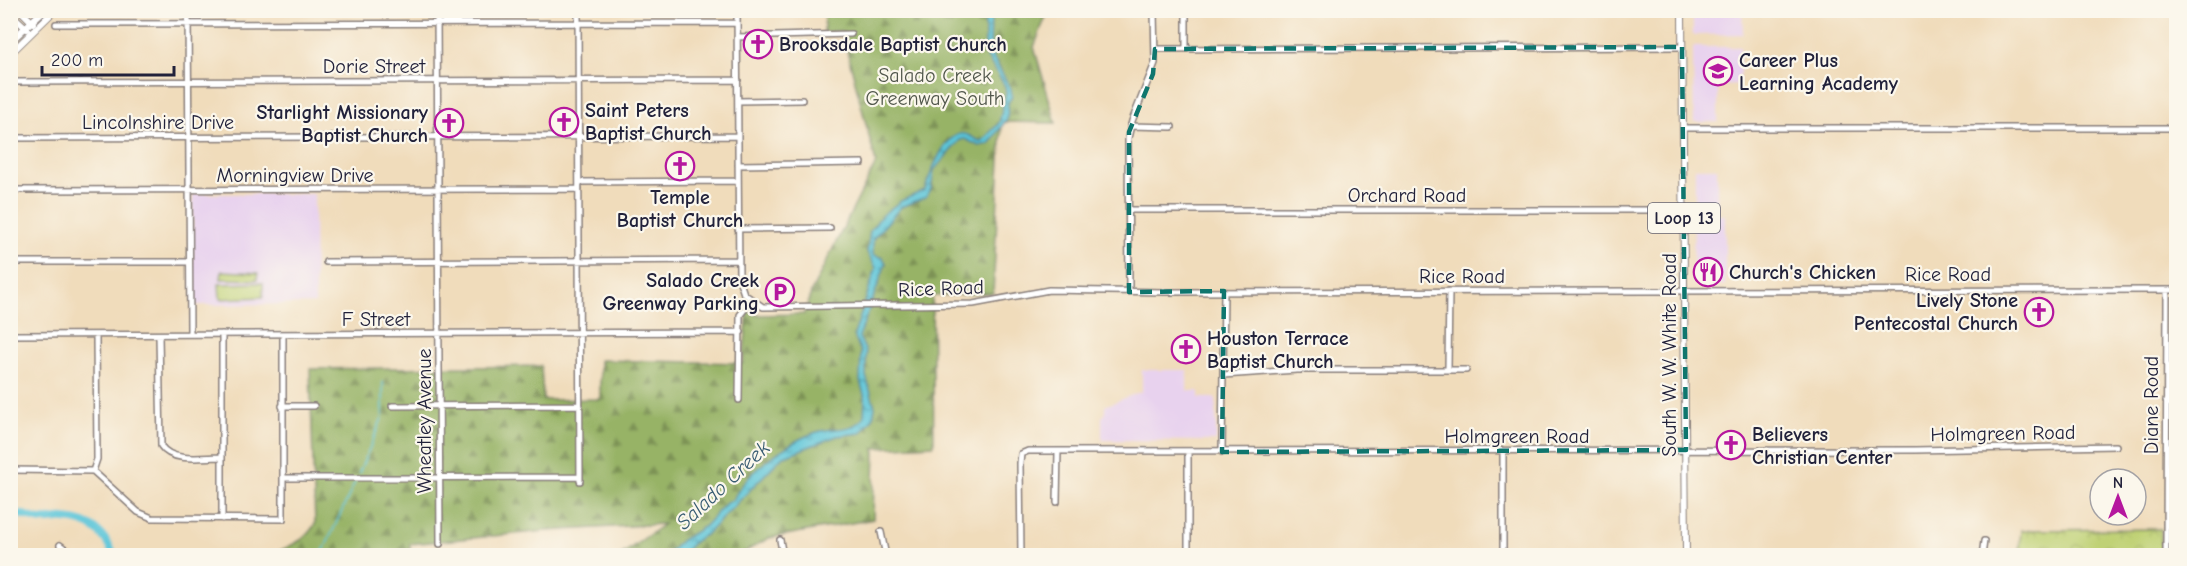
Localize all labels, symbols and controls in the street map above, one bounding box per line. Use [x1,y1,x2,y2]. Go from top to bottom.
church icon: Brooksdale Baptist Church [742,28,774,60]
place label: Brooksdale Baptist Church [779,33,1007,56]
scale bar [42,39,174,77]
place label: Career Plus Learning Academy [1739,49,1899,95]
text: 200 m [51,50,103,71]
street label: Dorie Street [323,55,426,78]
school or university icon: Career Plus Learning Academy [1702,55,1734,87]
park label: Salado Creek Greenway South [866,64,1004,110]
place label: Saint Peters Baptist Church [585,99,712,145]
place label: Starlight Missionary Baptist Church [257,101,429,147]
church icon: Saint Peters Baptist Church [548,106,580,138]
church icon: Starlight Missionary Baptist Church [433,107,465,139]
street label: Lincolnshire Drive [82,111,234,134]
church icon: Temple Baptist Church [664,150,696,182]
street label: Morningview Drive [216,164,374,187]
street label: Orchard Road [1348,184,1466,207]
place label: Temple Baptist Church [617,186,743,232]
road number: Loop 13 [1648,203,1720,233]
street label: South W. W. White Road [1658,253,1681,457]
restaurant icon: Church's Chicken [1692,256,1724,288]
place label: Church's Chicken [1729,261,1876,284]
street label: Rice Road [1905,263,1991,286]
street label: Rice Road [1419,265,1505,288]
place label: Salado Creek Greenway Parking [602,269,759,315]
parking icon: Salado Creek Greenway Parking [764,276,796,308]
street label: Rice Road [898,276,984,301]
place label: Lively Stone Pentecostal Church [1854,289,2018,335]
church icon: Lively Stone Pentecostal Church [2023,296,2055,328]
street label: F Street [342,308,411,331]
place label: Houston Terrace Baptist Church [1207,327,1349,373]
church icon: Houston Terrace Baptist Church [1170,333,1202,365]
street label: Wheatley Avenue [413,348,436,494]
street label: Diane Road [2140,356,2163,454]
street label: Holmgreen Road [1930,421,2076,446]
place label: Believers Christian Center [1752,423,1892,469]
street label: Holmgreen Road [1444,425,1590,448]
church icon: Believers Christian Center [1715,429,1747,461]
water label: Salado Creek [671,435,775,534]
north arrow [2088,467,2148,527]
text: N [2113,474,2123,492]

